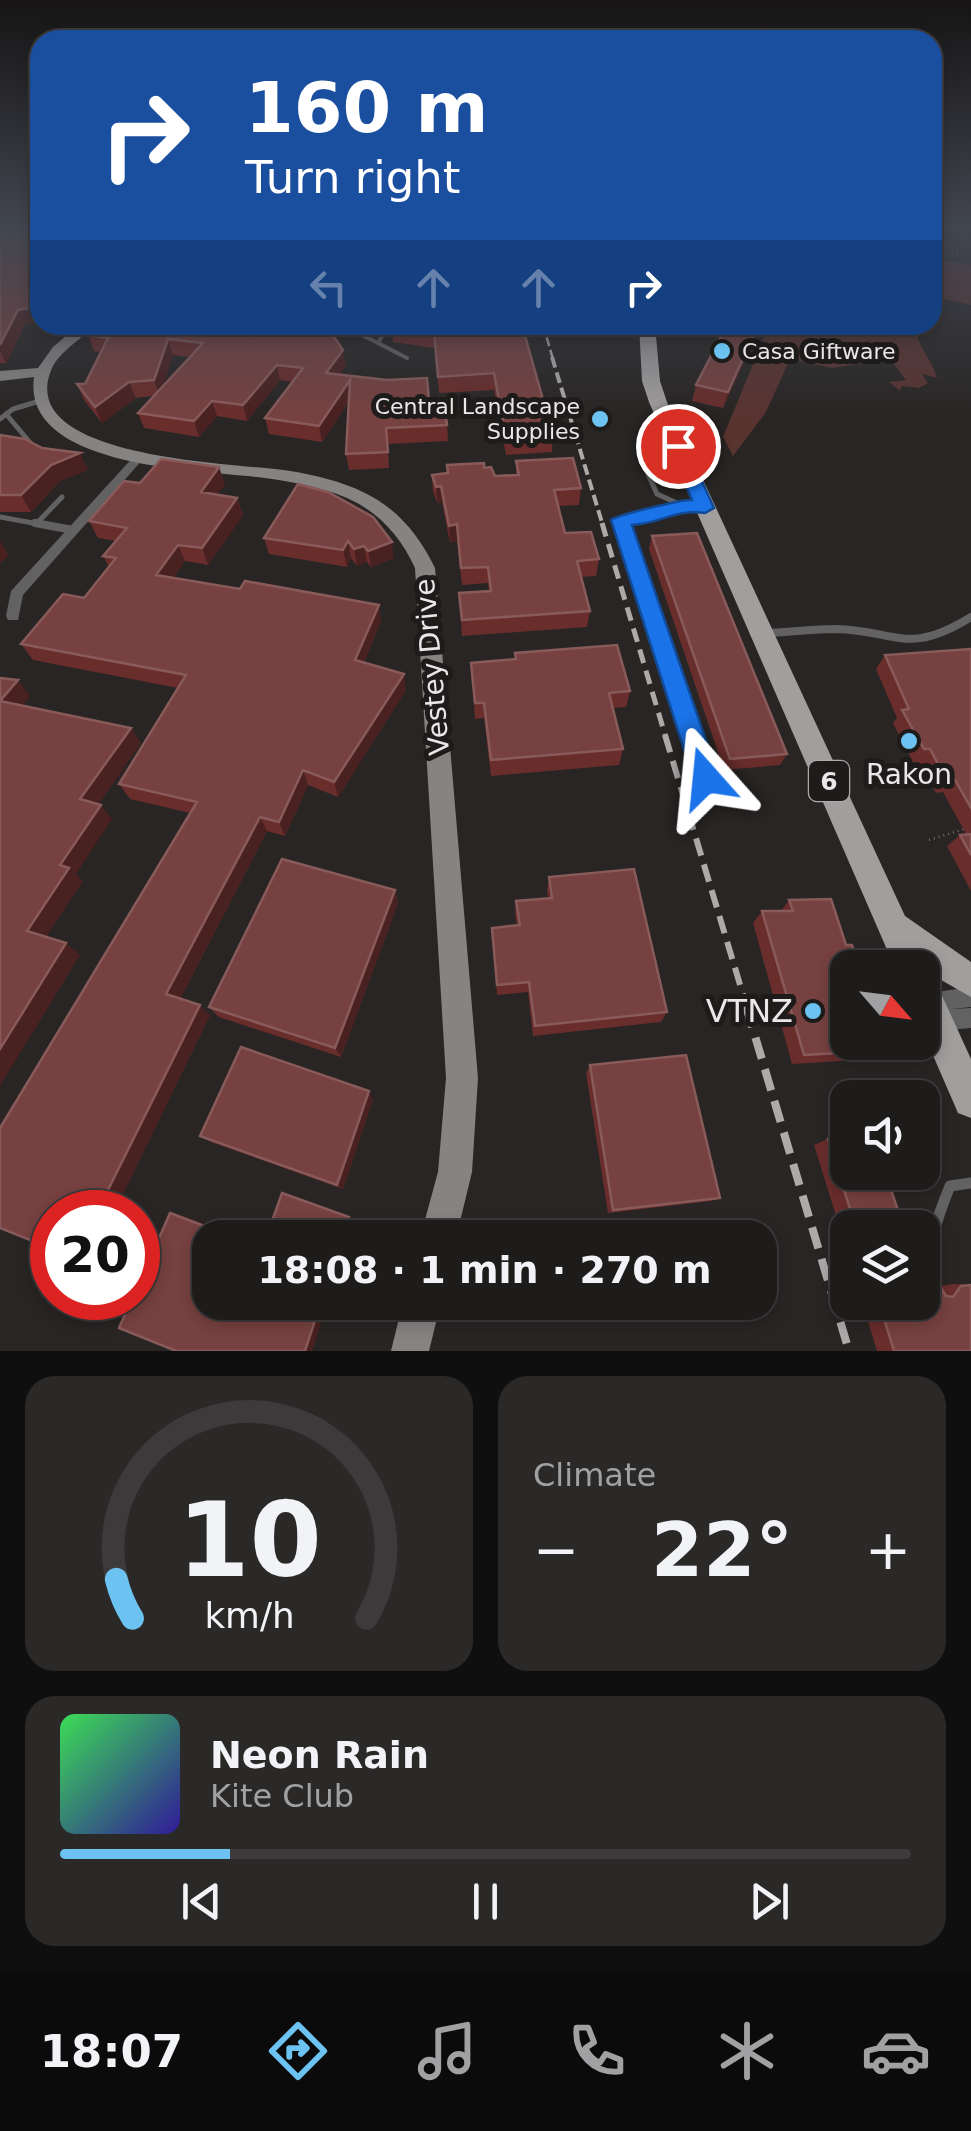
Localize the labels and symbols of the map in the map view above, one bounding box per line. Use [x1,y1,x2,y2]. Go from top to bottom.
place label: Casa Giftware [742,339,896,364]
marker: Casa Giftware [711,340,733,362]
place label: Central Landscape Supplies [375,394,580,444]
pin [636,404,721,489]
marker: Central Landscape Supplies [589,408,611,430]
street label: Vestey Drive [408,577,456,757]
position arrow [654,726,758,830]
marker: Rakon [898,730,920,752]
place label: Rakon [866,758,952,791]
road number: 6 [809,761,849,801]
north arrow [830,950,940,1060]
place label: VTNZ [706,992,793,1030]
marker: VTNZ [802,1000,824,1022]
speed limit sign: 20 [30,1190,160,1320]

